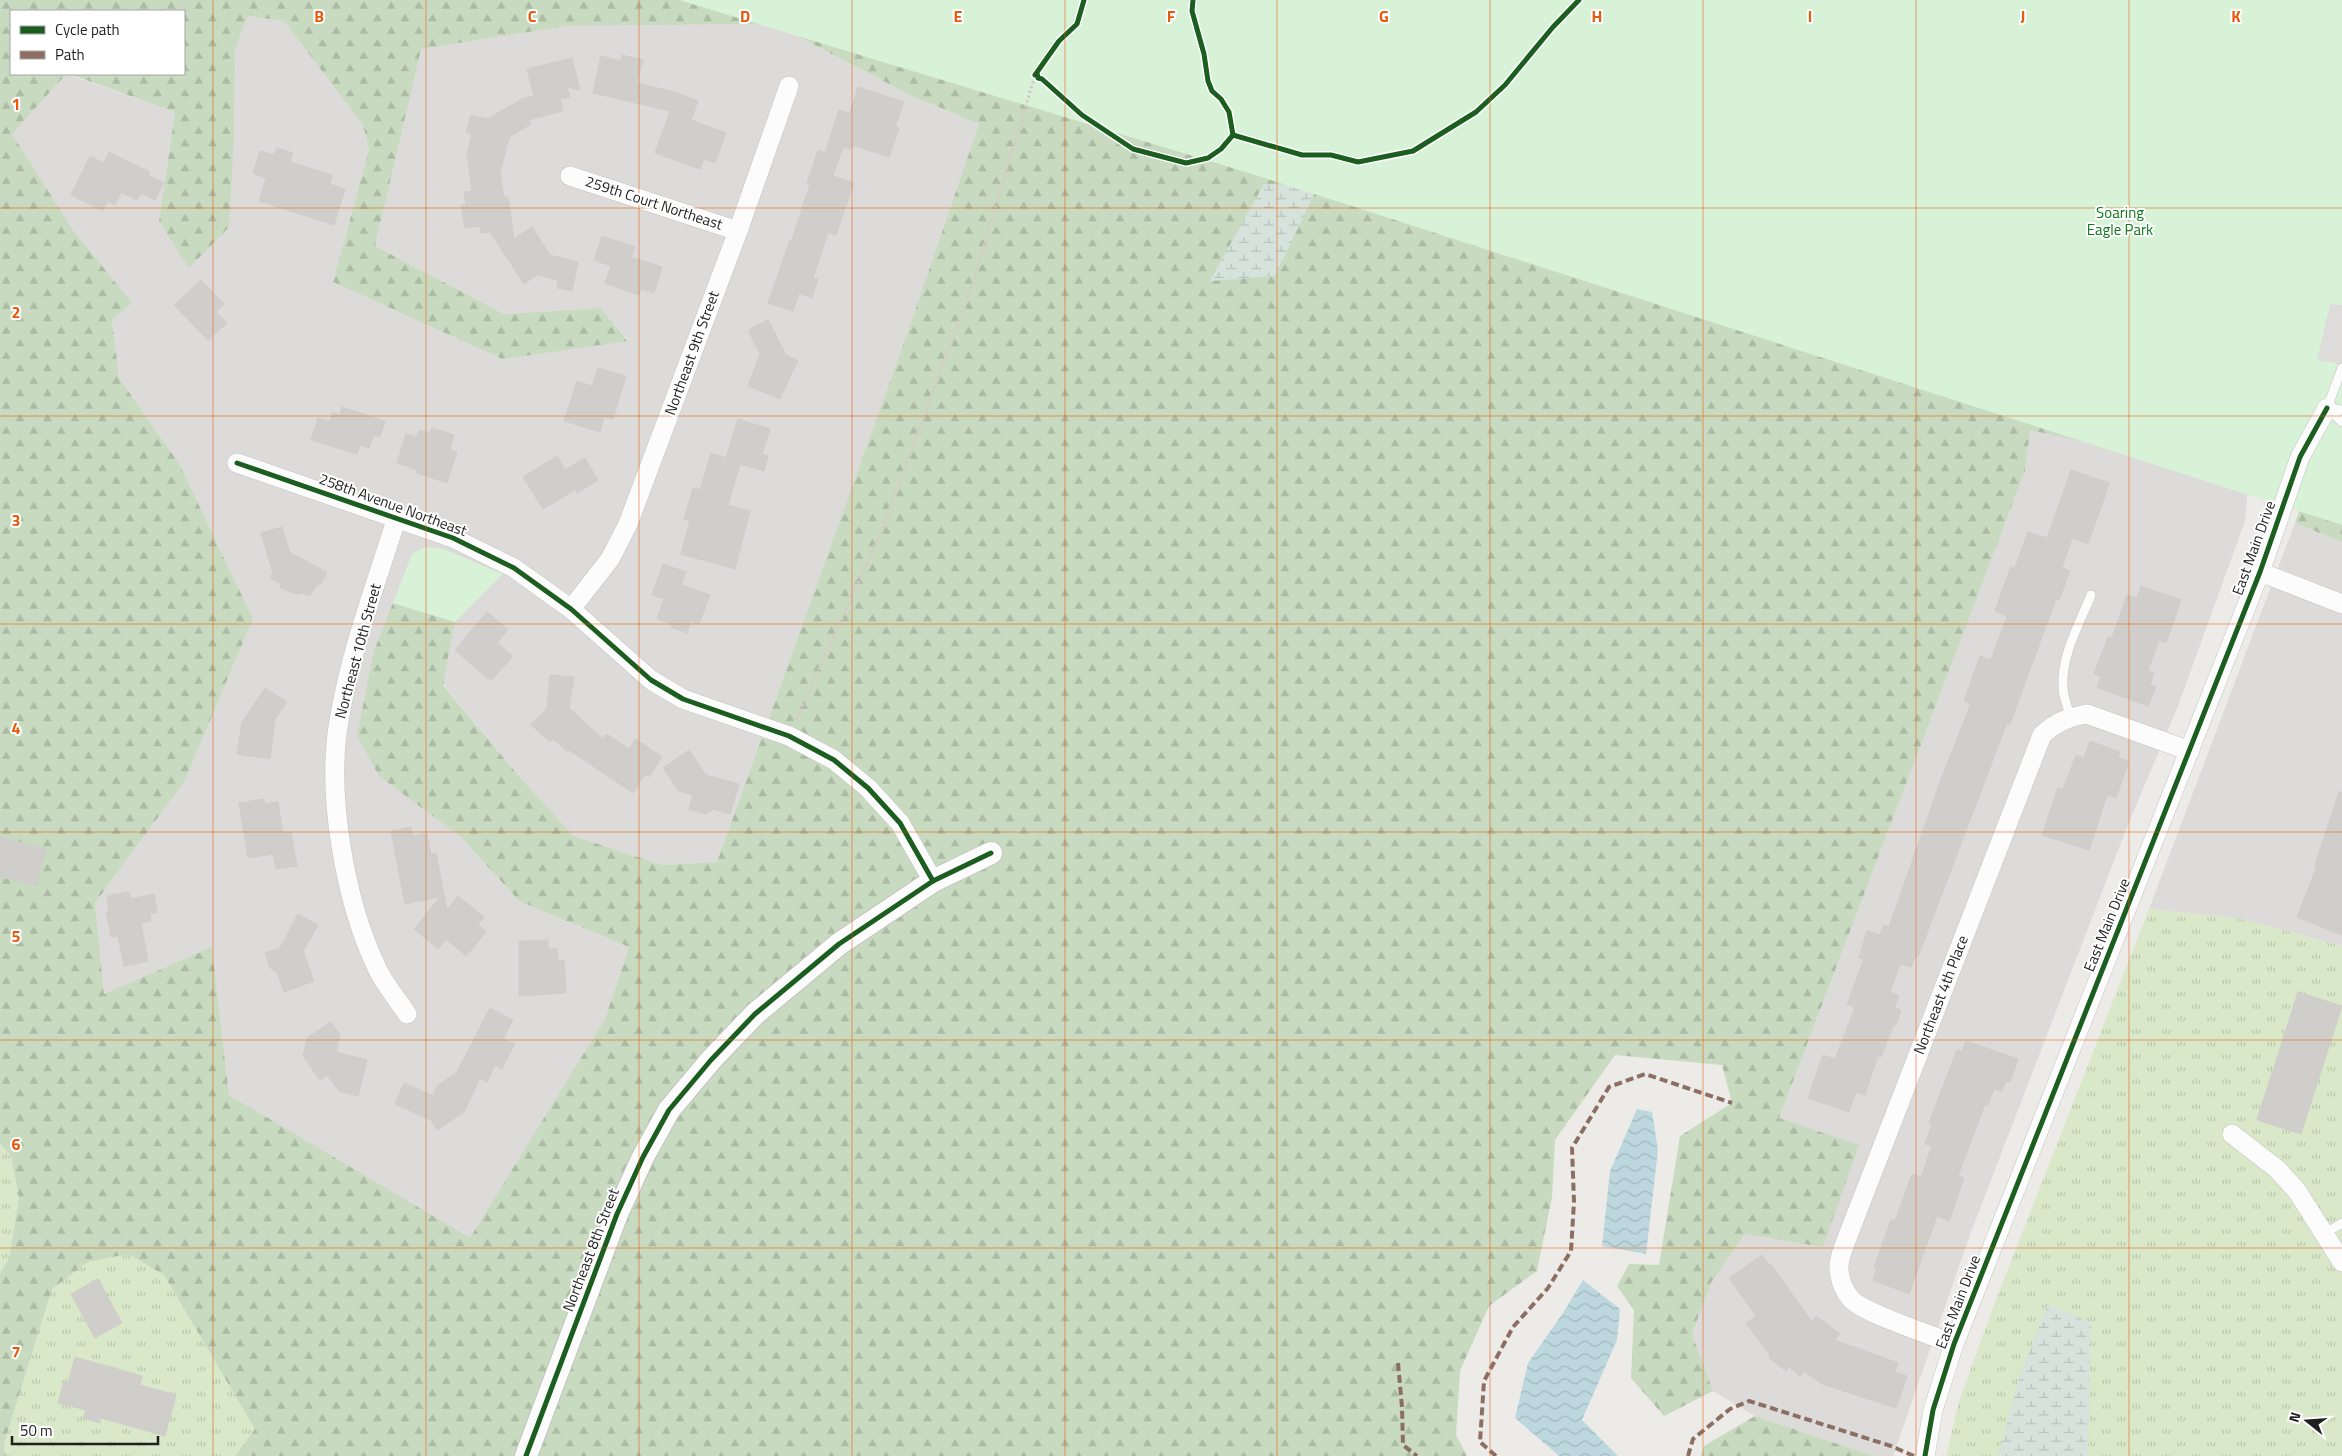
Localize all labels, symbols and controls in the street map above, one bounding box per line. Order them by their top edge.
text: B [314,4,324,28]
text: C [528,4,537,28]
text: D [740,4,750,28]
text: E [954,4,963,28]
text: F [1167,4,1176,28]
text: G [1379,4,1389,28]
text: H [1592,4,1602,28]
text: I [1808,4,1812,28]
text: J [2021,4,2025,28]
text: K [2231,4,2241,28]
legend [10,10,185,75]
text: Cycle path [55,18,120,41]
text: Path [55,43,85,66]
text: 1 [12,92,20,116]
street label: 259th Court Northeast [582,169,727,236]
park label: Soaring Eagle Park [2087,201,2153,241]
street label: Northeast 9th Street [658,287,725,418]
text: 2 [12,300,20,324]
street label: 258th Avenue Northeast [316,467,471,542]
street label: East Main Drive [2226,497,2281,598]
text: 3 [12,508,20,532]
street label: Northeast 10th Street [328,580,387,721]
text: 4 [12,716,21,740]
street label: East Main Drive [2077,875,2136,975]
text: 5 [12,924,21,948]
street label: Northeast 4th Place [1907,932,1974,1058]
text: 6 [12,1132,21,1156]
street label: Northeast 8th Street [556,1184,625,1315]
street label: East Main Drive [1929,1252,1986,1352]
text: 7 [12,1340,20,1364]
north arrow [2282,1396,2332,1446]
text: N [2283,1409,2306,1425]
scale bar [12,1414,159,1446]
text: 50 m [20,1419,53,1442]

